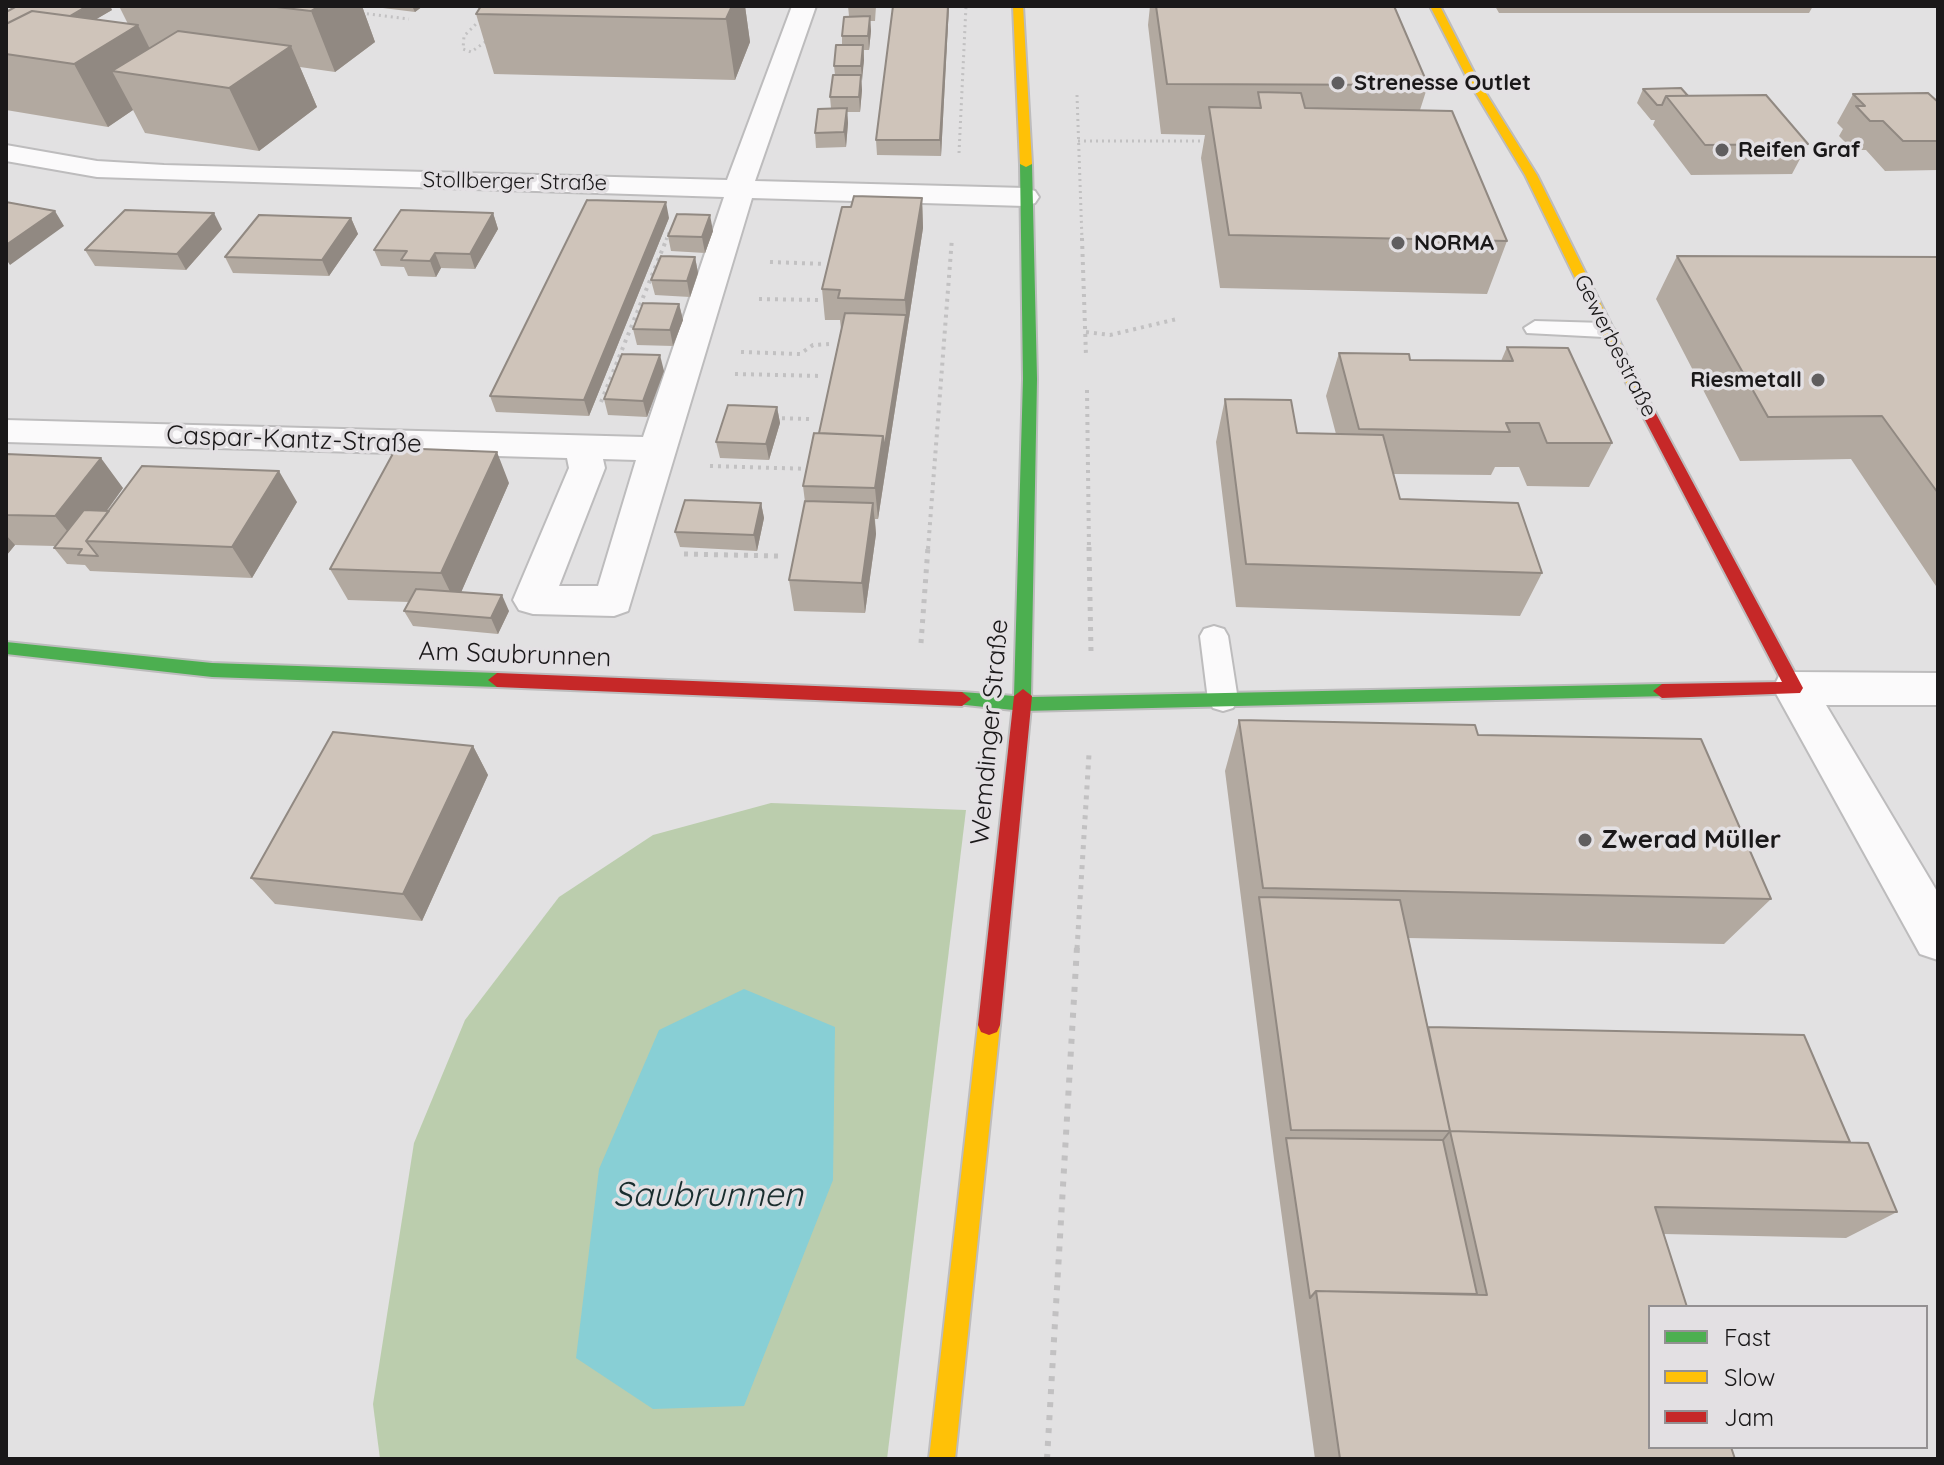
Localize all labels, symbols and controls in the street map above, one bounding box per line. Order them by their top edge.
place label: Strenesse Outlet [1354,70,1531,96]
marker: Strenesse Outlet [1329,74,1347,92]
place label: Reifen Graf [1738,137,1860,163]
marker: Reifen Graf [1713,141,1731,159]
street label: Stollberger Straße [423,167,607,197]
place label: NORMA [1414,230,1494,256]
marker: NORMA [1389,234,1407,252]
street label: Gewerbestraße [1568,271,1662,421]
place label: Riesmetall [1690,367,1802,393]
marker: Riesmetall [1809,371,1827,389]
street label: Caspar-Kantz-Straße [166,420,422,460]
street label: Wemdinger Straße [965,618,1015,846]
street label: Am Saubrunnen [418,636,612,674]
place label: Zwerad Müller [1601,824,1781,856]
marker: Zwerad Müller [1576,831,1594,849]
water label: Saubrunnen [613,1176,803,1216]
legend [1648,1305,1928,1449]
text: Fast [1724,1322,1771,1352]
text: Slow [1724,1362,1775,1392]
text: Jam [1724,1402,1774,1432]

